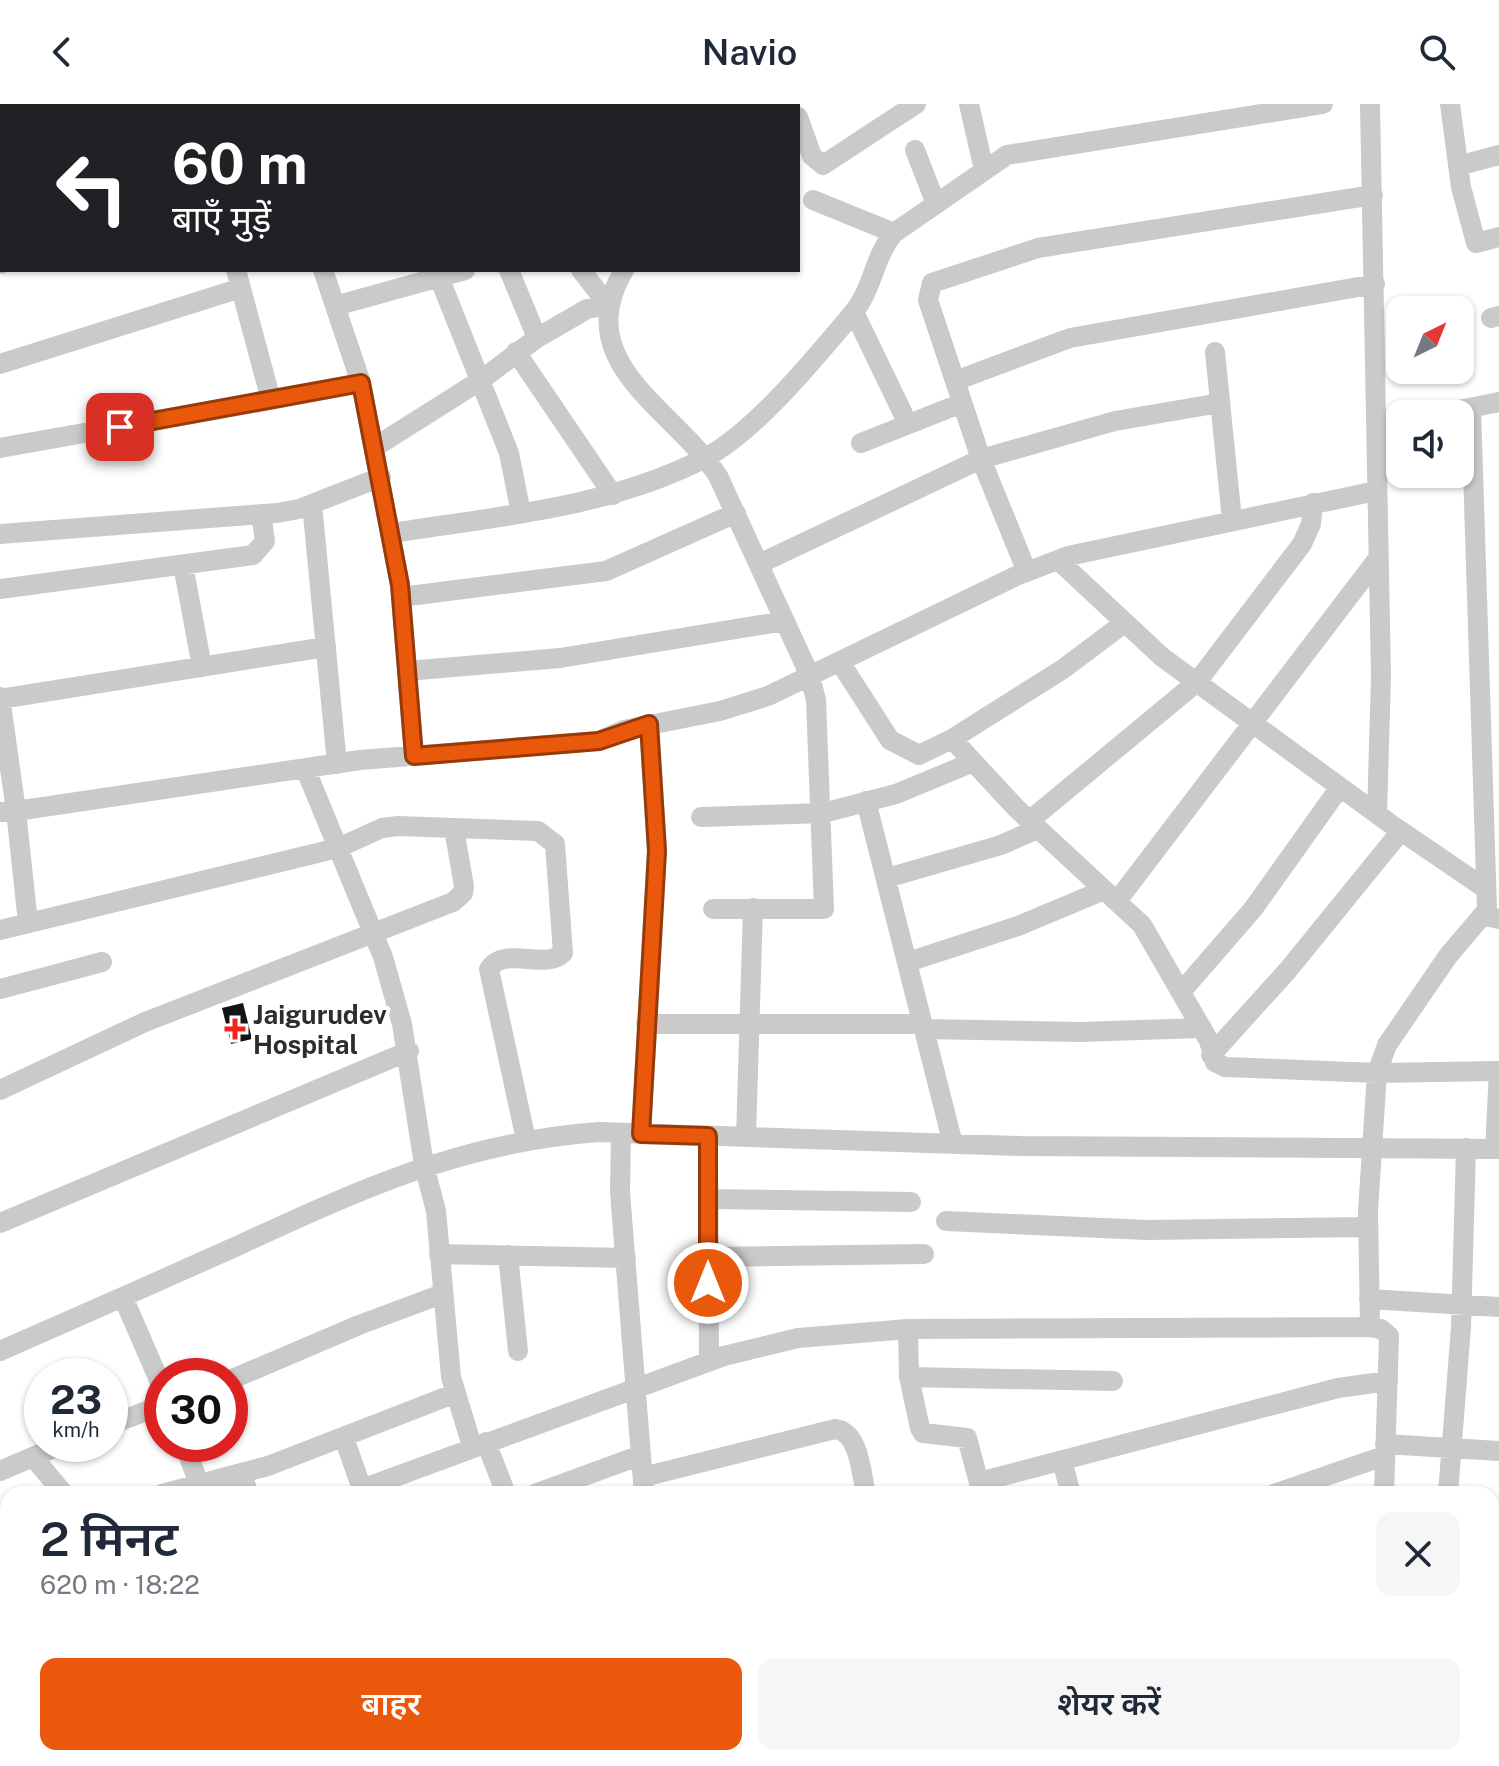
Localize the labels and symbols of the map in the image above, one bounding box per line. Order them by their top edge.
north arrow [1386,296,1474,384]
pin [86,393,154,461]
place label: Jaigurudev Hospital [253,999,387,1060]
marker: Jaigurudev Hospital [224,1018,246,1040]
position arrow [666,1241,750,1325]
speed limit sign: 30 [144,1358,248,1462]

